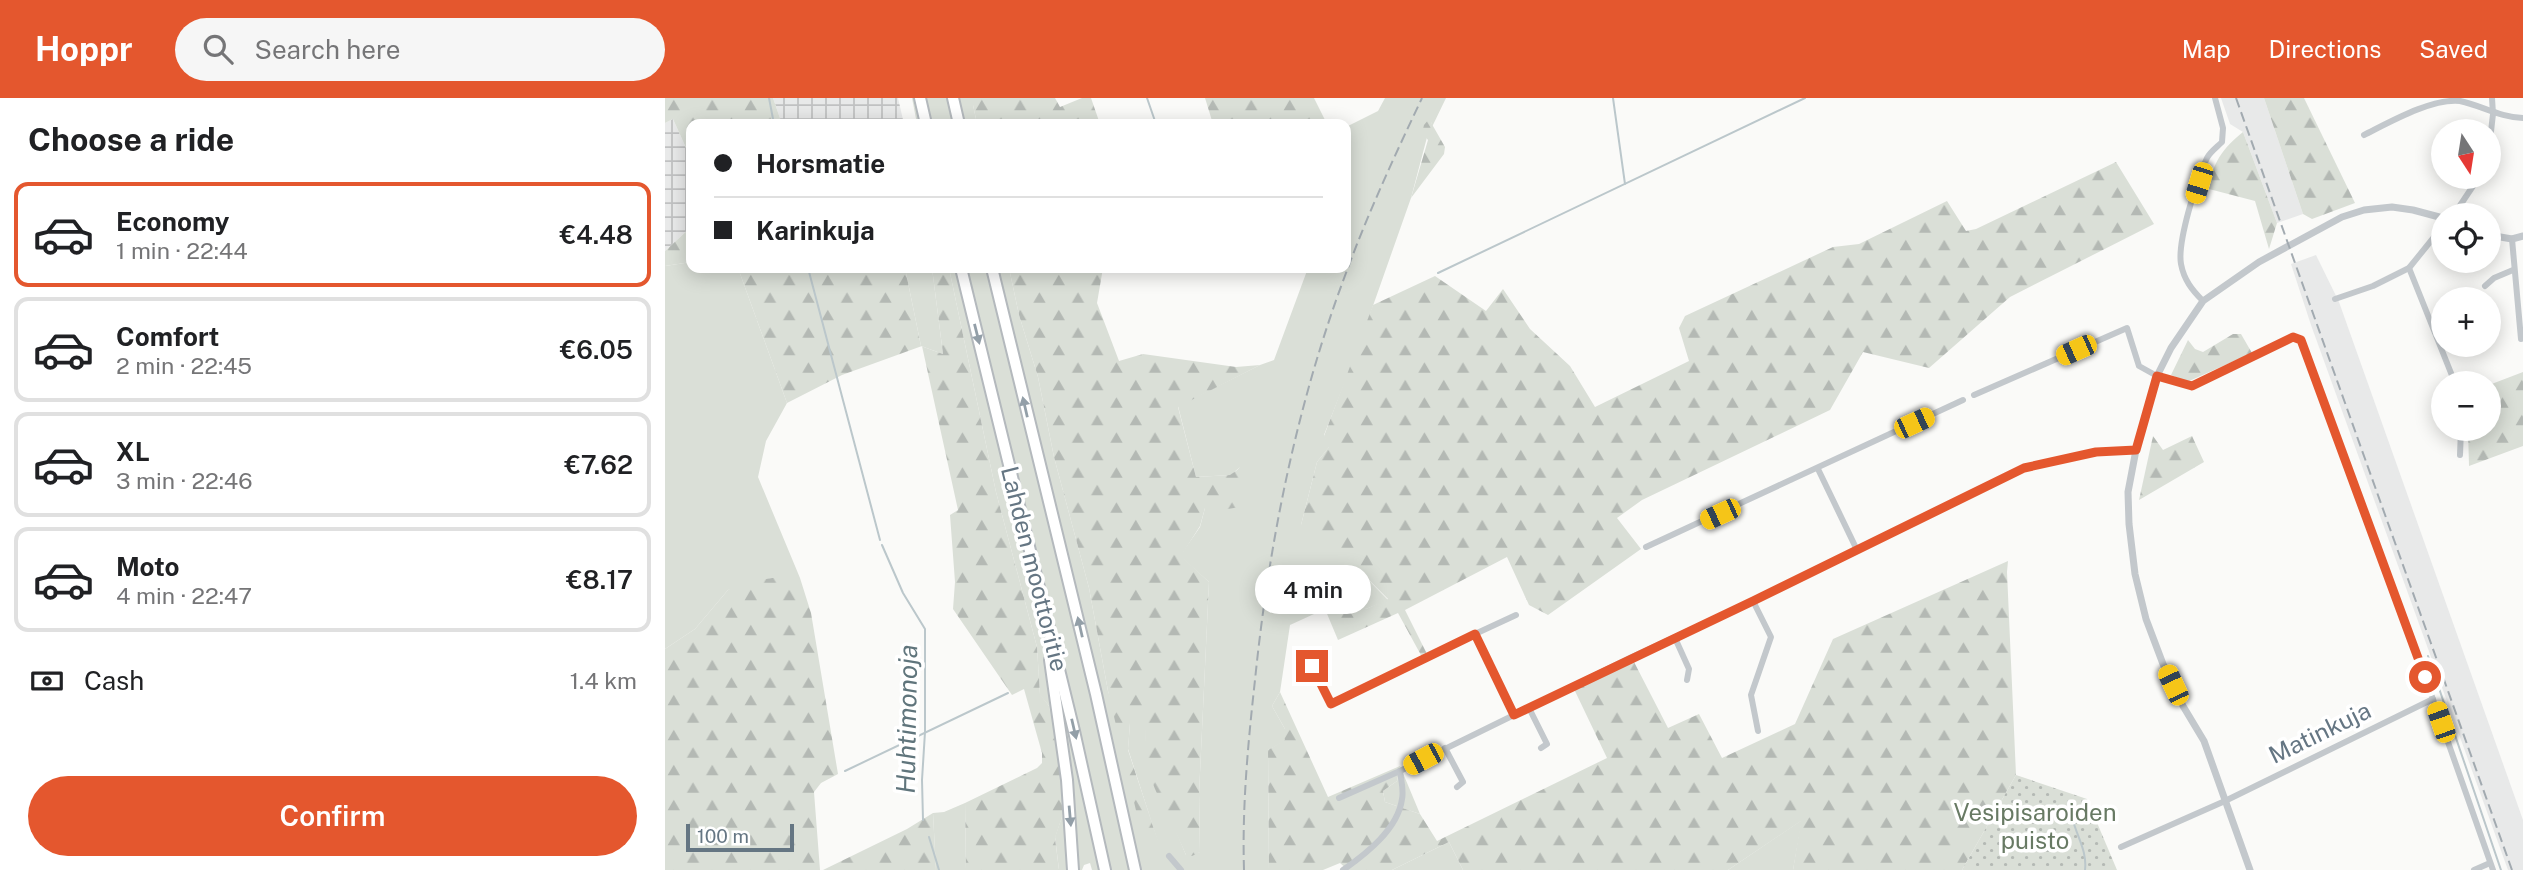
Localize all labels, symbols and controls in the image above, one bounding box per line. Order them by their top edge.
search box [175,18,665,81]
text: Hoppr [35,30,133,68]
icon: search [199,30,237,68]
text: Search here [255,34,401,65]
text: Map [2182,35,2231,63]
text: Directions [2269,35,2381,63]
text: Saved [2419,35,2488,63]
north arrow [2431,119,2501,189]
map controls [2431,119,2501,441]
text: Choose a ride [28,121,234,158]
text: Horsmatie [756,148,885,179]
car [2183,160,2216,206]
icon: car [32,203,95,266]
button: locate [2431,203,2501,273]
text: Economy [116,206,229,237]
text: Karinkuja [756,215,875,246]
text: €4.48 [560,219,633,250]
text: 1 min · 22:44 [116,237,248,264]
button: + [2431,287,2501,357]
icon: car [32,318,95,381]
text: Comfort [116,321,219,352]
one-way arrow [972,323,983,345]
car [2053,332,2100,368]
text: €6.05 [560,334,633,365]
text: 2 min · 22:45 [116,352,252,379]
button: − [2431,371,2501,441]
one-way arrow [1019,396,1030,418]
car [1891,405,1938,441]
icon: car [32,433,95,496]
text: XL [116,436,150,467]
text: €7.62 [564,449,633,480]
street label: Lahden moottoritie [996,463,1074,674]
text: 3 min · 22:46 [116,467,253,494]
car [1697,496,1744,532]
icon: car [32,548,95,611]
text: Moto [116,551,179,582]
text: €8.17 [566,564,633,595]
callout: 4 min [1254,564,1370,614]
text: 4 min [1283,576,1343,603]
text: 4 min · 22:47 [116,582,252,609]
one-way arrow [1074,616,1085,638]
water label: Huhtimonoja [890,644,923,794]
route end [1296,650,1328,682]
route start [2409,661,2441,693]
icon: cash [28,662,66,700]
car [2155,662,2192,708]
text: Cash [84,665,144,696]
text: 1.4 km [570,667,637,694]
street label: Matinkuja [2264,695,2375,769]
car [2425,699,2458,745]
one-way arrow [1068,719,1079,741]
car [1400,740,1447,778]
button: Confirm [28,776,637,856]
park label: Vesipisaroiden puisto [1954,798,2116,854]
one-way arrow [1065,806,1076,828]
scale bar [686,821,795,853]
text: 100 m [697,825,749,847]

